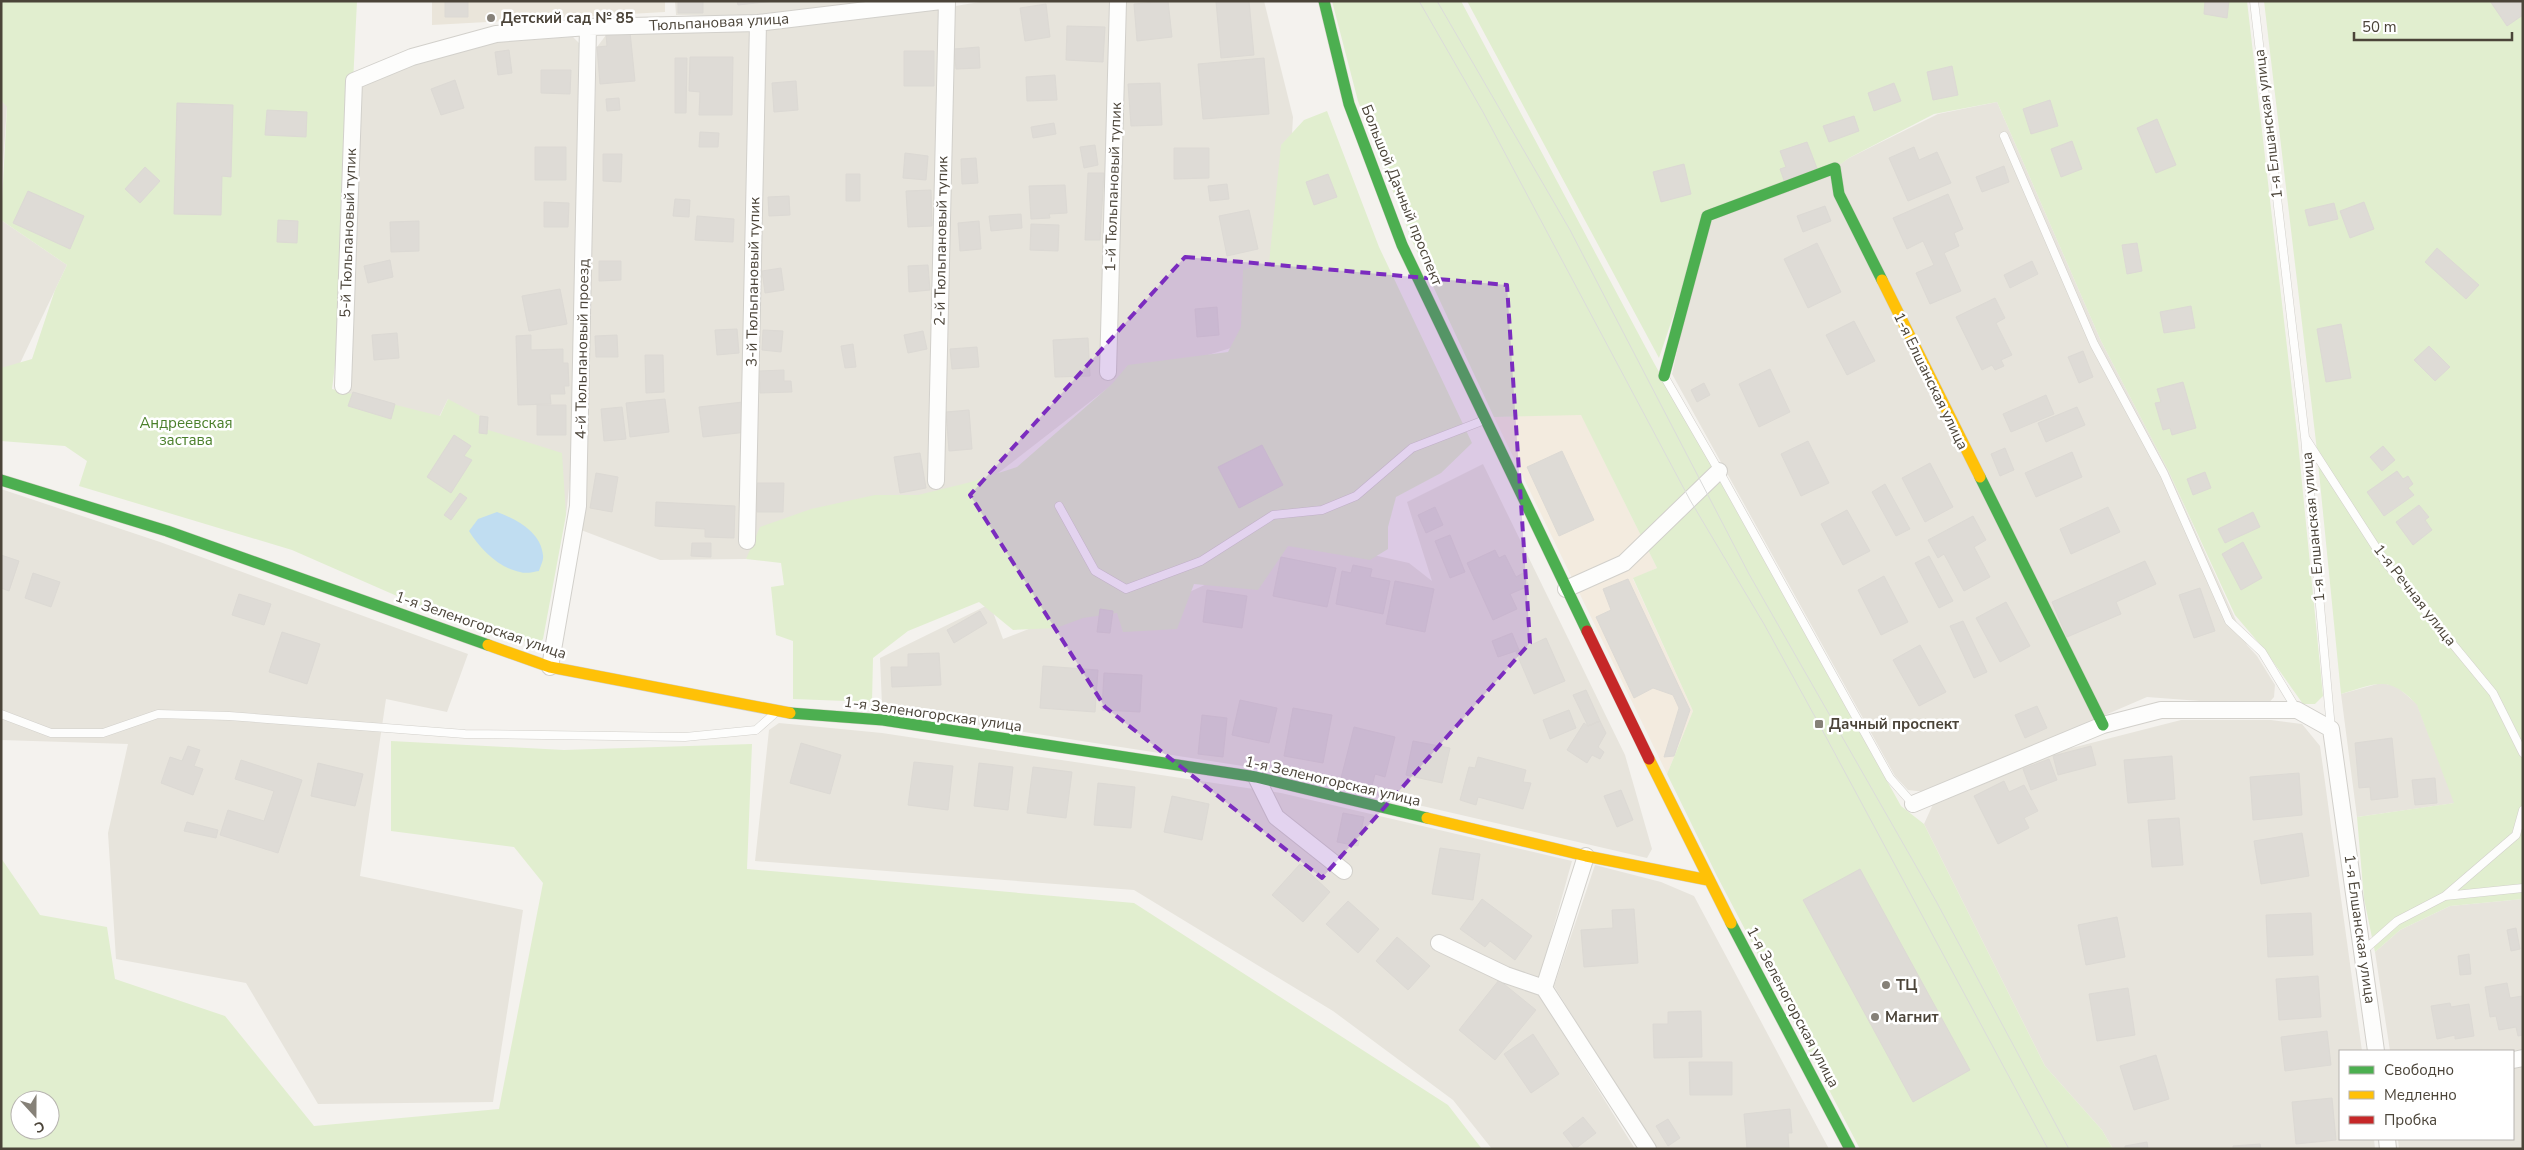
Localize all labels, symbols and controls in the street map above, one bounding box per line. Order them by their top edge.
place label: Детский сад № 85 [501,8,634,28]
street label: Тюльпановая улица [649,8,789,36]
scale bar [2354,10,2512,42]
marker: Детский сад № 85 [485,12,497,24]
text: 50 m [2362,17,2397,37]
street label: 1-я Елшанская улица [2249,48,2287,200]
street label: 1-й Тюльпановый тупик [1100,102,1126,272]
street label: Большой Дачный проспект [1357,102,1448,289]
street label: 5-й Тюльпановый тупик [335,148,361,318]
street label: 2-й Тюльпановый тупик [930,156,952,326]
street label: 3-й Тюльпановый тупик [742,197,764,367]
street label: 4-й Тюльпановый проезд [570,258,594,439]
street label: 1-я Елшанская улица [1889,309,1973,453]
park label: Андреевская застава [139,413,233,450]
street label: 1-я Елшанская улица [2296,451,2330,603]
street label: 1-я Речная улица [2369,540,2461,650]
street label: 1-я Зеленогорская улица [393,586,569,664]
street label: 1-я Зеленогорская улица [843,692,1023,736]
place label: Дачный проспект [1829,714,1959,734]
marker: Дачный проспект [1813,718,1825,730]
street label: 1-я Зеленогорская улица [1243,751,1423,811]
street label: 1-я Елшанская улица [2340,853,2380,1005]
street label: 1-я Зеленогорская улица [1742,923,1844,1091]
place label: ТЦ [1896,975,1918,995]
marker: ТЦ [1880,979,1892,991]
place label: Магнит [1885,1007,1939,1027]
marker: Магнит [1869,1011,1881,1023]
legend [2339,1050,2514,1140]
text: Свободно [2384,1060,2454,1080]
text: Медленно [2384,1085,2457,1105]
north arrow [10,1090,60,1140]
text: Пробка [2384,1110,2437,1130]
text: С [31,1116,47,1137]

